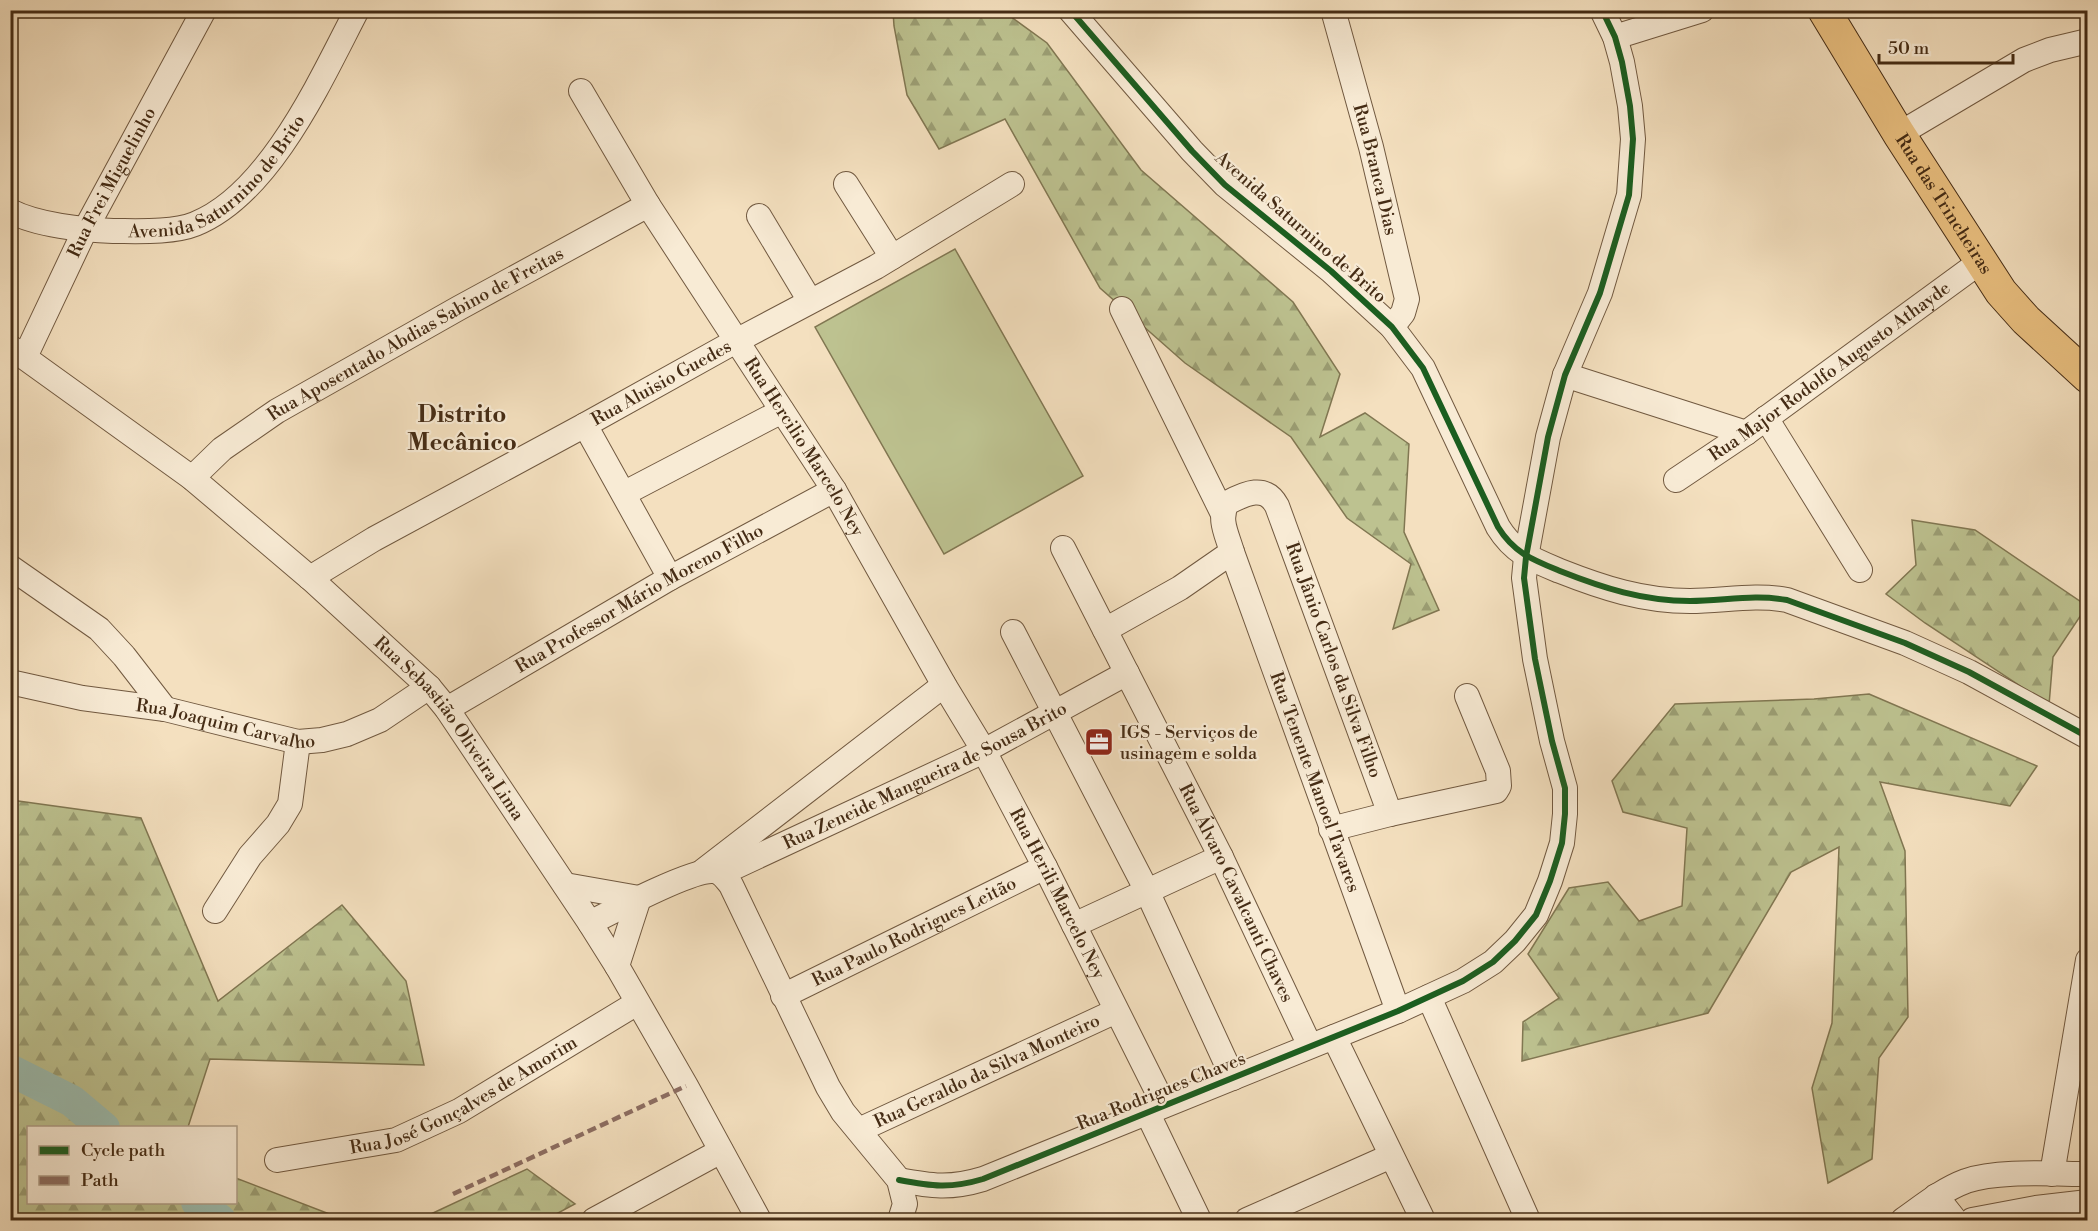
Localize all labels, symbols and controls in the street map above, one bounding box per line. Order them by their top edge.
scale bar [1879,27,2012,65]
text: 50 m [1888,37,1930,60]
street label: Rua Branca Dias [1348,101,1403,238]
street label: Rua Frei Miguelinho [63,103,161,261]
street label: Avenida Saturnino de Brito [127,111,310,243]
street label: Rua das Trincheiras [1890,129,1997,279]
street label: Avenida Saturnino de Brito [1209,146,1391,308]
street label: Rua Aposentado Abdias Sabino de Freitas [263,242,568,426]
street label: Rua Major Rodolfo Augusto Athayde [1704,277,1955,467]
street label: Rua Aluisio Guedes [587,335,736,431]
street label: Rua Hercilio Marcelo Ney [738,353,869,541]
district label: Distrito Mecânico [407,400,517,458]
street label: Rua Professor Mário Moreno Filho [511,519,768,678]
street label: Rua Jânio Carlos da Silva Filho [1280,539,1387,781]
street label: Rua Sebastião Oliveira Lima [369,631,530,826]
street label: Rua Tenente Manoel Tavares [1264,669,1365,895]
street label: Rua Joaquim Carvalho [134,694,316,754]
street label: Rua Zeneide Mangueira de Sousa Brito [779,697,1071,855]
place label: IGS - Serviços de usinagem e solda [1120,721,1258,765]
office icon: IGS - Serviços de usinagem e solda [1083,726,1115,758]
street label: Rua Álvaro Cavalcanti Chaves [1173,780,1299,1006]
street label: Rua Herili Marcelo Ney [1004,804,1110,983]
street label: Rua Paulo Rodrigues Leitão [808,872,1020,992]
street label: Rua Geraldo da Silva Monteiro [870,1009,1104,1133]
street label: Rua José Gonçalves de Amorim [348,1031,582,1160]
street label: Rua Rodrigues Chaves [1073,1047,1249,1136]
legend [27,1126,237,1204]
text: Cycle path [81,1139,165,1162]
text: Path [81,1169,119,1192]

